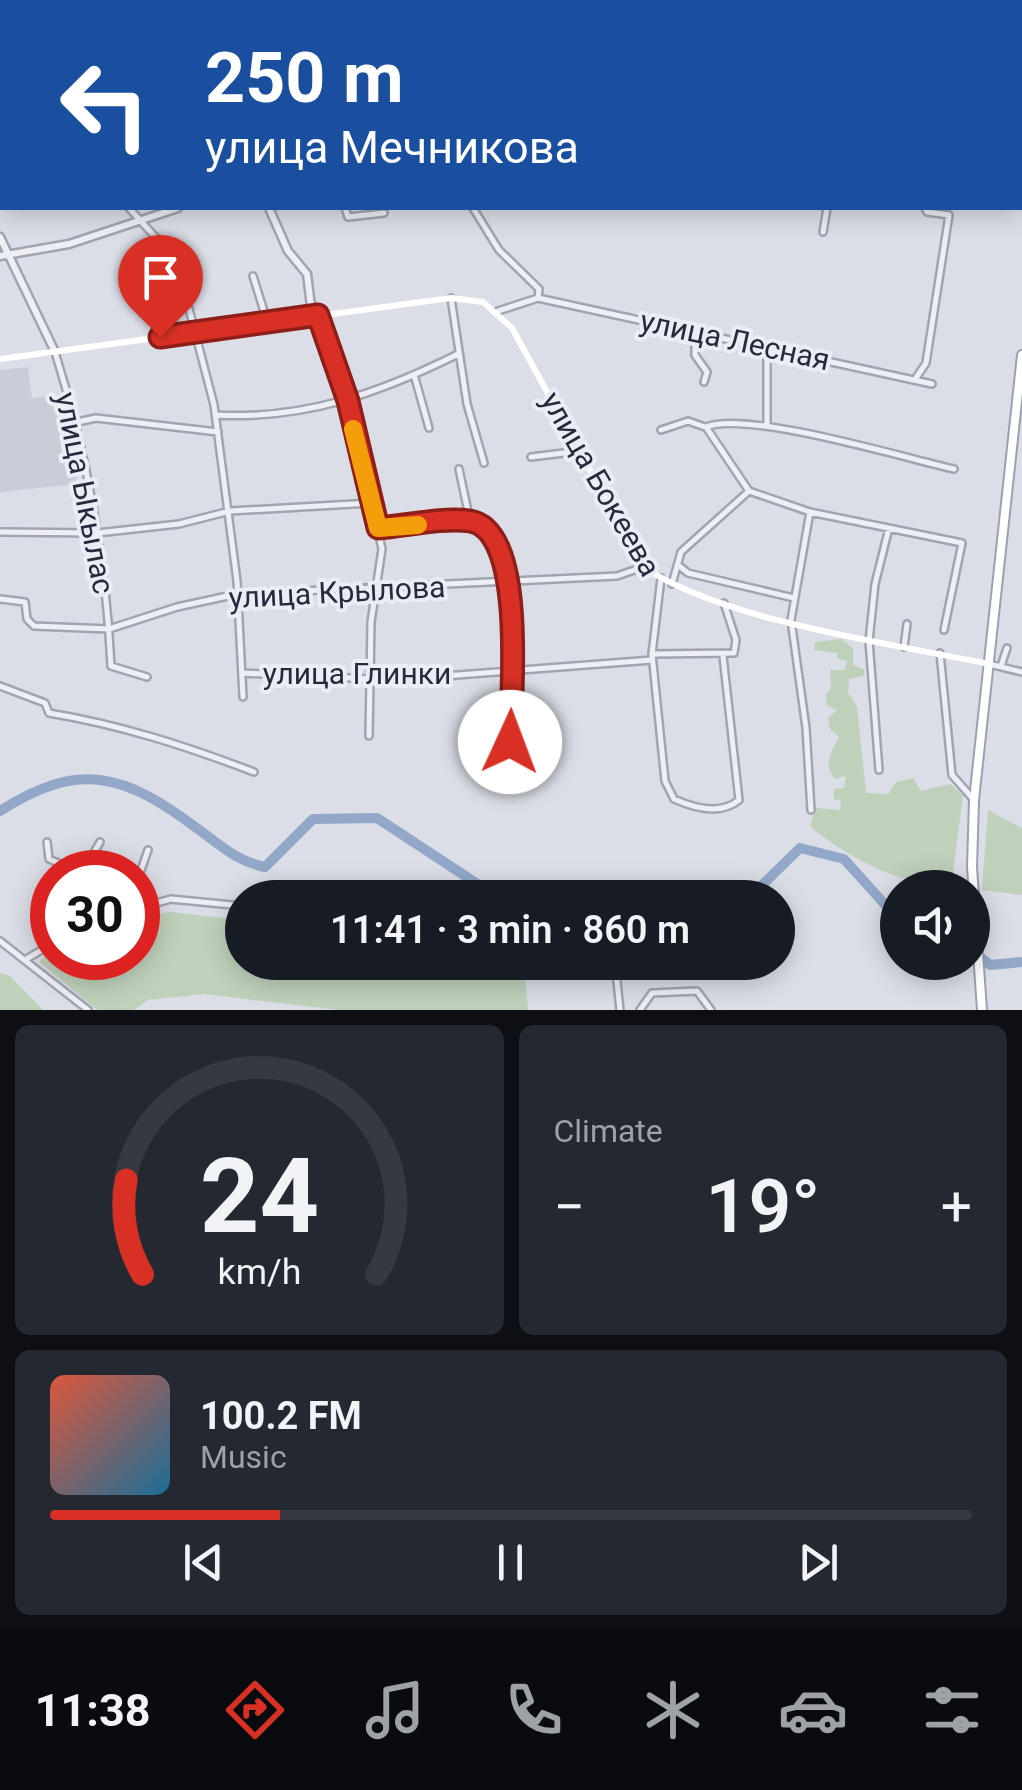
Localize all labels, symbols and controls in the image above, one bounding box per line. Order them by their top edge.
text: 250 m [205,37,404,119]
icon: left [40,40,170,170]
text: улица Мечникова [205,121,579,174]
pin [118,235,203,338]
icon: arrive [133,250,188,305]
street label: улица Лесная [637,303,833,377]
street label: улица Бокеева [534,386,668,582]
street label: улица Ыкылас [48,389,122,597]
street label: улица Крылова [228,569,446,615]
street label: улица Глинки [263,656,451,691]
position arrow [458,690,562,794]
speed limit sign: 30 [30,850,160,980]
map controls [880,870,990,980]
button: sound [880,870,990,980]
text: 11:41 · 3 min · 860 m [330,908,690,952]
text: Climate [554,1112,663,1150]
text: 24 [200,1136,319,1257]
text: 19° [706,1162,820,1250]
text: − [554,1175,585,1239]
text: + [941,1175,972,1239]
text: km/h [217,1251,301,1293]
text: 100.2 FM [200,1394,362,1438]
text: Music [200,1438,287,1476]
icon: previous [176,1535,231,1590]
icon: pause [483,1535,538,1590]
icon: next [791,1535,846,1590]
icon: directions [220,1675,290,1745]
icon: music [360,1675,430,1745]
icon: phone [499,1675,569,1745]
icon: climate [638,1675,708,1745]
icon: car [778,1675,848,1745]
icon: filters [917,1675,987,1745]
text: 11:38 [35,1684,151,1737]

